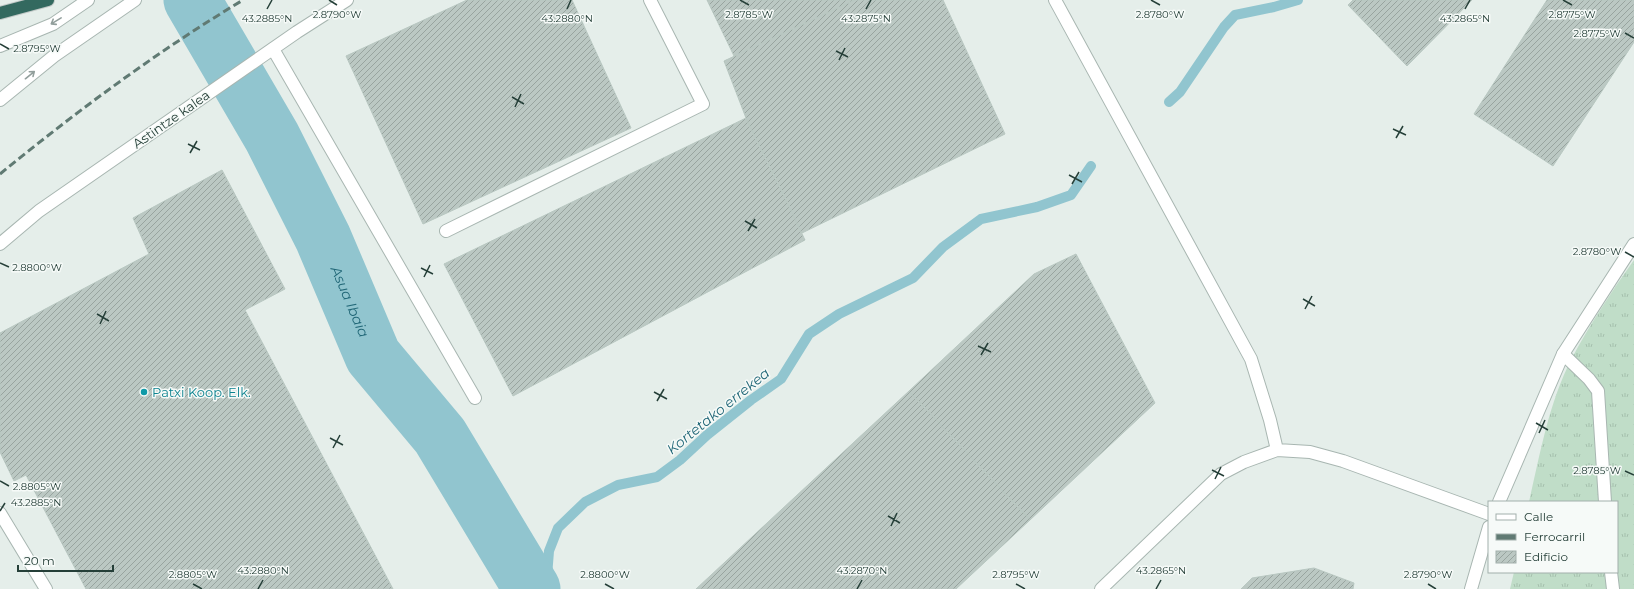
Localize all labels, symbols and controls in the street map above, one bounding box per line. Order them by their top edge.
text: 2.8790°W [313,8,361,21]
text: 2.8785°W [725,8,773,21]
text: 2.8780°W [1136,8,1184,21]
text: 2.8775°W [1548,8,1596,21]
text: 43.2885°N [242,12,292,25]
text: 43.2880°N [541,12,593,25]
text: 43.2875°N [841,12,891,25]
text: 43.2865°N [1440,12,1490,25]
one-way arrow [50,18,62,26]
text: 2.8775°W [1573,27,1621,40]
text: 2.8795°W [13,42,61,55]
one-way arrow [25,71,36,80]
street label: Astintze kalea [129,87,213,151]
text: 2.8780°W [1573,245,1621,258]
text: 2.8800°W [12,261,62,274]
water label: Asua Ibaia [327,262,373,340]
water label: Kortetako errekea [663,364,773,458]
place label: Patxi Koop. Elk. [152,384,251,400]
marker: Patxi Koop. Elk. [139,387,149,397]
text: 2.8785°W [1573,464,1621,477]
text: 2.8805°W [13,480,61,493]
text: 43.2885°N [11,496,61,509]
legend [1488,501,1618,573]
text: Calle [1524,509,1553,524]
text: Ferrocarril [1524,529,1585,544]
scale bar [18,547,113,573]
text: Edificio [1524,549,1568,564]
text: 20 m [24,553,55,568]
text: 43.2880°N [237,564,289,577]
text: 43.2870°N [836,564,888,577]
text: 43.2865°N [1136,564,1186,577]
text: 2.8805°W [169,568,217,581]
text: 2.8800°W [580,568,630,581]
text: 2.8795°W [992,568,1040,581]
text: 2.8790°W [1404,568,1452,581]

